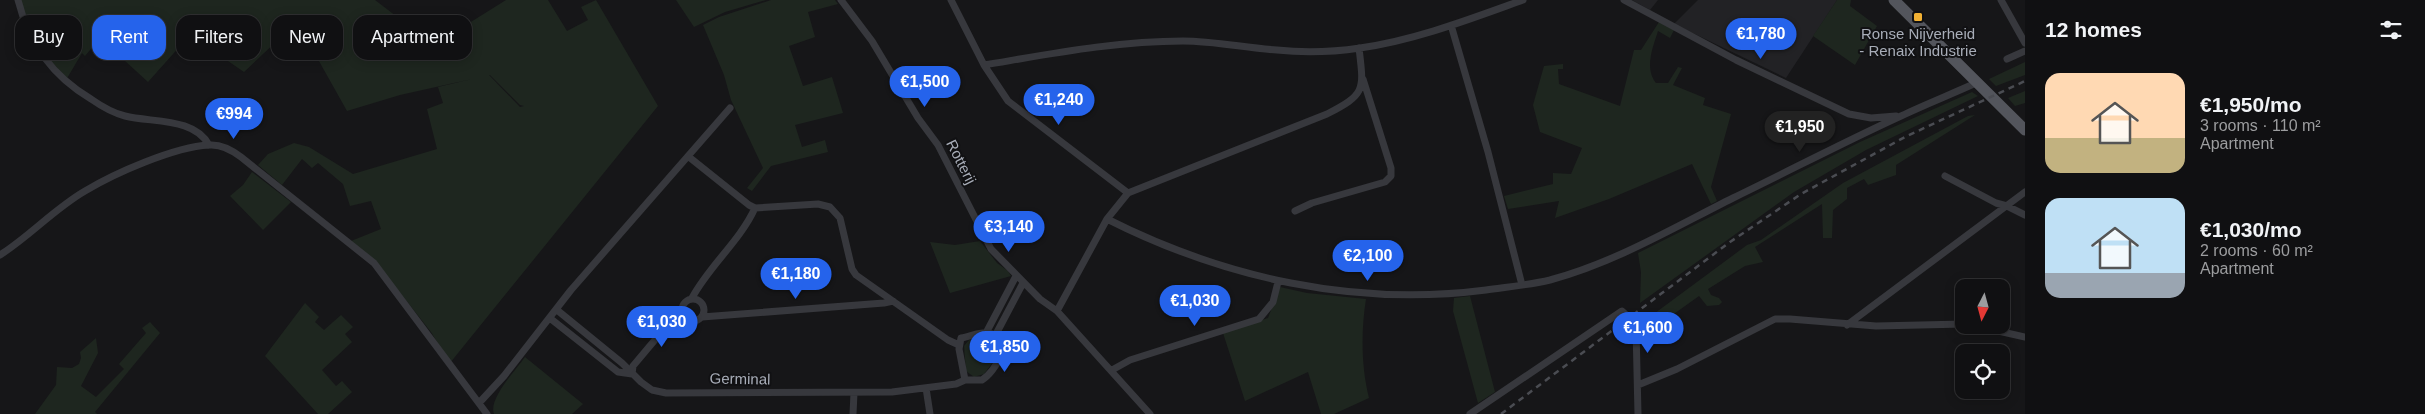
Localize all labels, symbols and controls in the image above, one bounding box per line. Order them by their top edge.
marker: Ronse Nijverheid - Renaix Industrie [1912,11,1924,23]
chip: Buy [15,15,82,60]
chip: Rent [92,15,166,60]
chip: Filters [176,15,261,60]
chip: New [271,15,343,60]
chip: Apartment [353,15,472,60]
icon: filters [2377,16,2405,44]
pin: €1,780 [1720,18,1802,60]
text: 12 homes [2045,18,2142,41]
text: €1,780 [1737,25,1785,42]
place label: Ronse Nijverheid - Renaix Industrie [1859,25,1977,59]
pin: €1,500 [884,66,966,108]
text: €1,500 [901,73,949,90]
pin: €1,240 [1018,84,1100,126]
text: €1,240 [1035,91,1083,108]
icon: home [2085,93,2145,153]
text: €1,950/mo [2200,93,2302,116]
pin: €994 [204,98,264,140]
text: €994 [216,105,252,122]
pin: €1,950 [1759,110,1841,153]
text: 3 rooms · 110 m² [2200,117,2321,134]
text: €1,950 [1776,118,1824,135]
text: Apartment [2200,135,2274,152]
street label: Rotterij [943,137,980,187]
pin: €3,140 [968,210,1050,253]
text: €3,140 [985,218,1033,235]
icon: home [2085,218,2145,278]
text: €1,030/mo [2200,218,2302,241]
pin: €2,100 [1327,240,1409,282]
text: 2 rooms · 60 m² [2200,242,2313,259]
text: €2,100 [1344,247,1392,264]
pin: €1,180 [755,258,837,300]
text: Apartment [2200,260,2274,277]
text: €1,180 [772,265,820,282]
north arrow [1955,279,2010,334]
map controls [1955,279,2010,399]
pin: €1,030 [1154,284,1236,327]
text: €1,030 [1171,292,1219,309]
pin: €1,030 [621,306,703,348]
pin: €1,600 [1607,312,1689,354]
text: €1,030 [638,313,686,330]
text: €1,600 [1624,319,1672,336]
pin: €1,850 [964,330,1046,373]
text: €1,850 [981,338,1029,355]
button: locate [1955,344,2010,399]
street label: Germinal [709,369,771,388]

